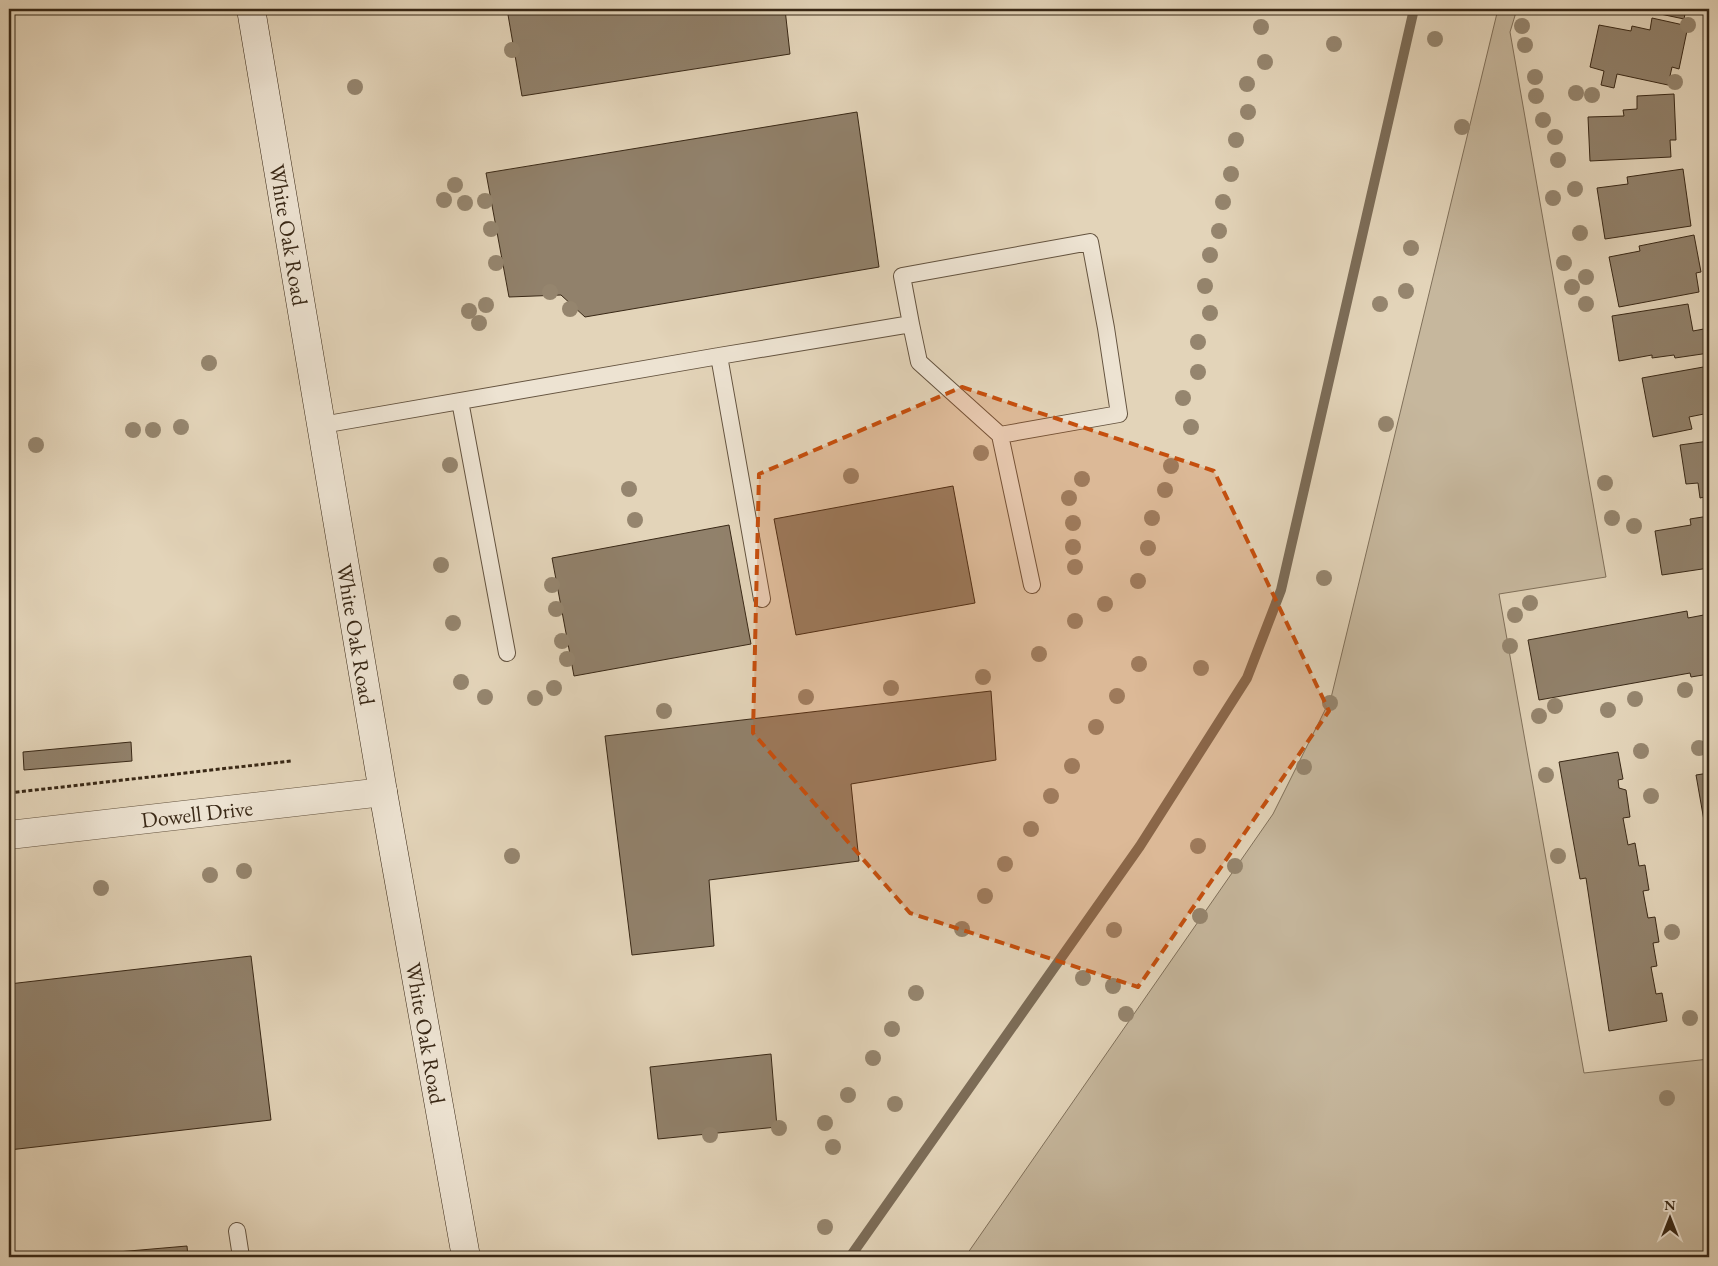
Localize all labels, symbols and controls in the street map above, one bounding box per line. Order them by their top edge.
street label: White Oak Road [262,162,315,309]
street label: White Oak Road [330,561,382,708]
street label: Dowell Drive [139,793,255,835]
street label: White Oak Road [399,960,453,1107]
north arrow [1646,1194,1696,1244]
text: N [1664,1196,1676,1214]

